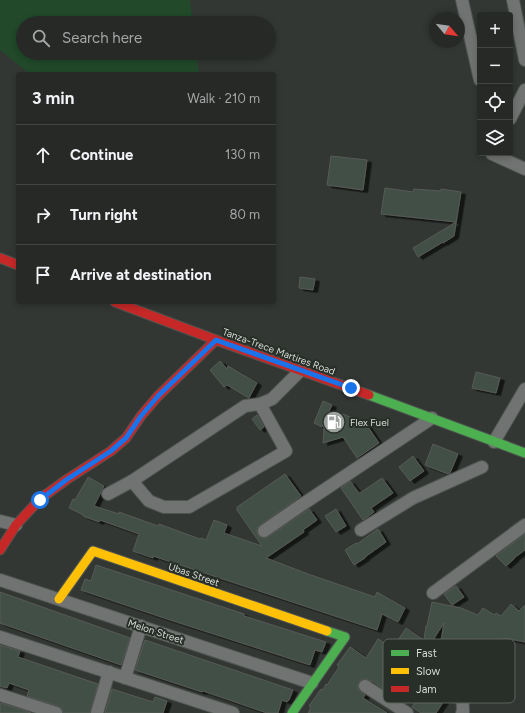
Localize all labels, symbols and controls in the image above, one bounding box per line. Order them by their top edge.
north arrow [429,12,465,48]
map controls [477,12,513,156]
button: + [477,12,513,48]
search box [16,16,276,60]
icon: search [30,27,52,49]
text: Search here [62,29,142,47]
button: − [477,48,513,84]
button: locate [477,84,513,120]
text: 3 min [32,88,74,108]
text: Walk · 210 m [187,91,260,106]
button: layers [477,120,513,156]
icon: ahead [32,144,54,166]
text: Continue [70,146,133,164]
text: 130 m [225,147,260,162]
icon: right [32,204,54,226]
text: Turn right [70,206,138,224]
text: 80 m [229,207,260,222]
icon: arrive [32,264,54,286]
text: Arrive at destination [70,266,211,284]
street label: Tanza-Trece Martires Road [221,325,337,378]
route end [342,379,360,397]
fuel station icon: Flex Fuel [321,409,347,435]
place label: Flex Fuel [350,416,389,429]
route start [31,491,49,509]
street label: Ubas Street [167,560,221,589]
street label: Melon Street [126,616,186,647]
legend [383,639,515,703]
text: Fast [416,647,437,660]
text: Slow [416,665,440,678]
text: Jam [416,683,437,696]

